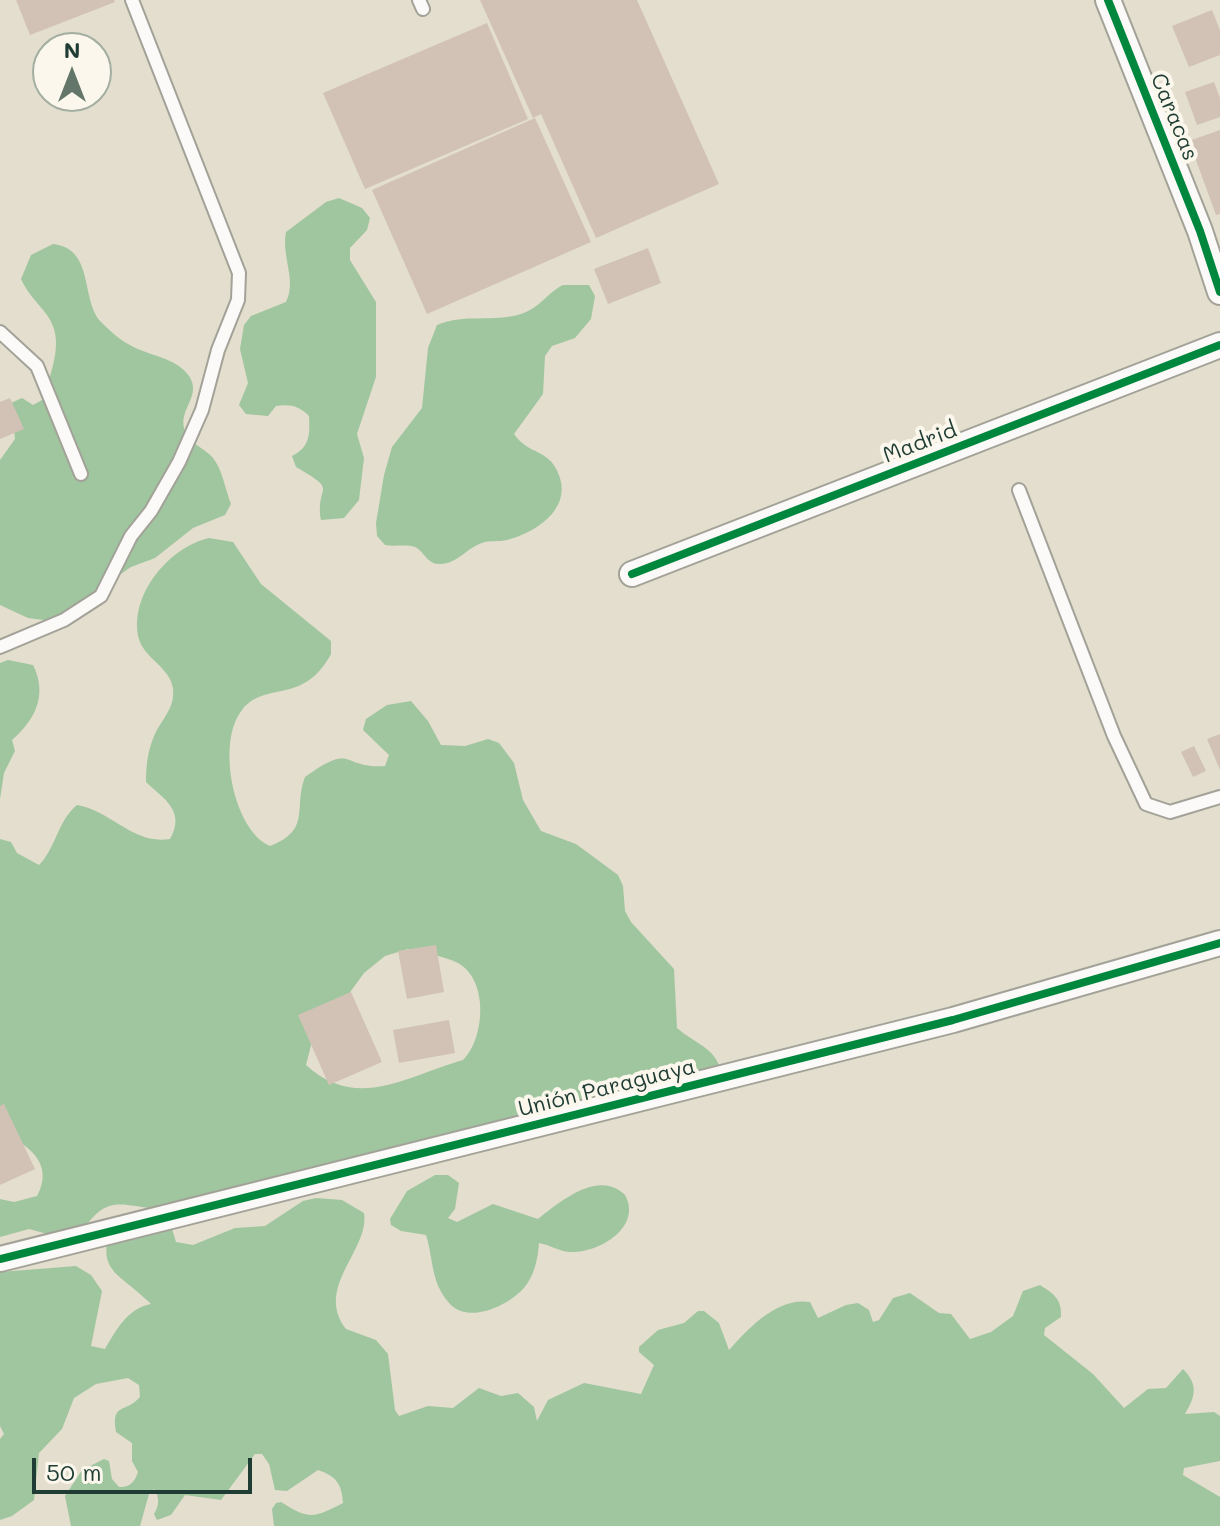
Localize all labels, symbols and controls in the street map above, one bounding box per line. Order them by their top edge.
north arrow [32,32,112,112]
text: N [64,35,80,64]
street label: Caracas [1145,70,1203,164]
street label: Madrid [879,417,961,469]
street label: Unión Paraguaya [516,1053,698,1123]
scale bar [36,1442,256,1492]
text: 50 m [46,1456,102,1487]

